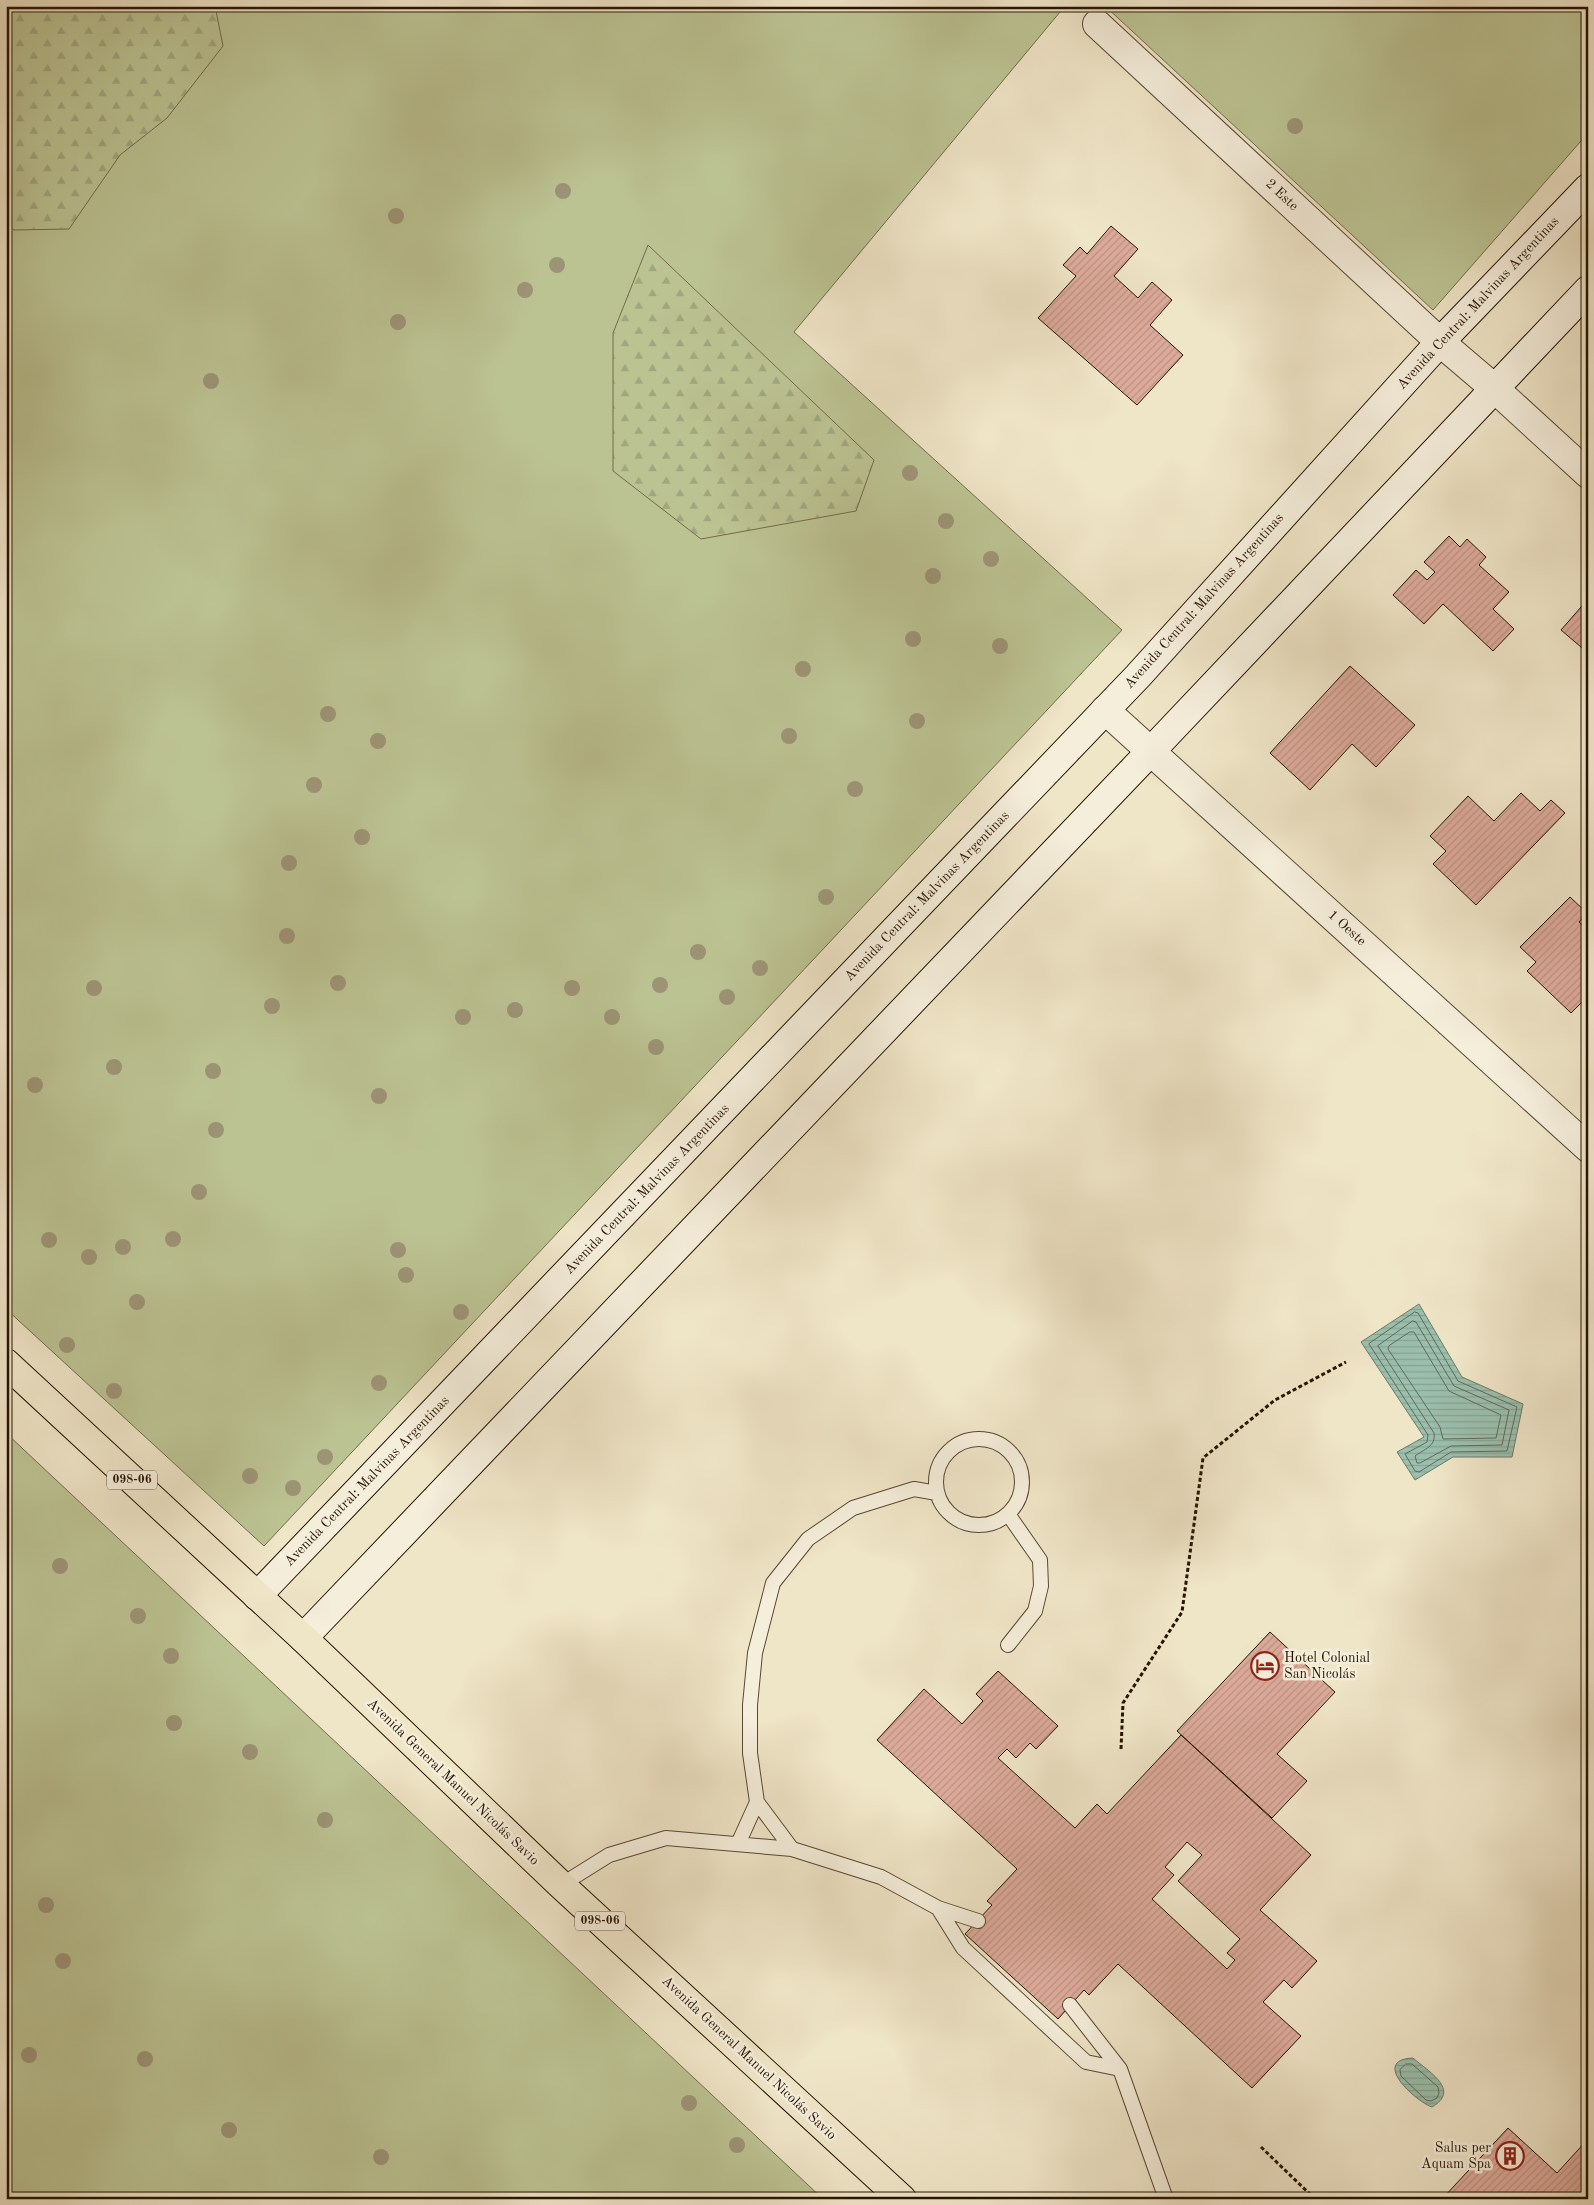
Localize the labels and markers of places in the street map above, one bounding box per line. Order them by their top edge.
hotel icon: Hotel Colonial San Nicolás [1250,1651,1280,1681]
place label: Hotel Colonial San Nicolás [1284,1651,1370,1681]
place label: Salus per Aquam Spa [1421,2141,1491,2171]
building icon: Salus per Aquam Spa [1495,2141,1525,2171]

